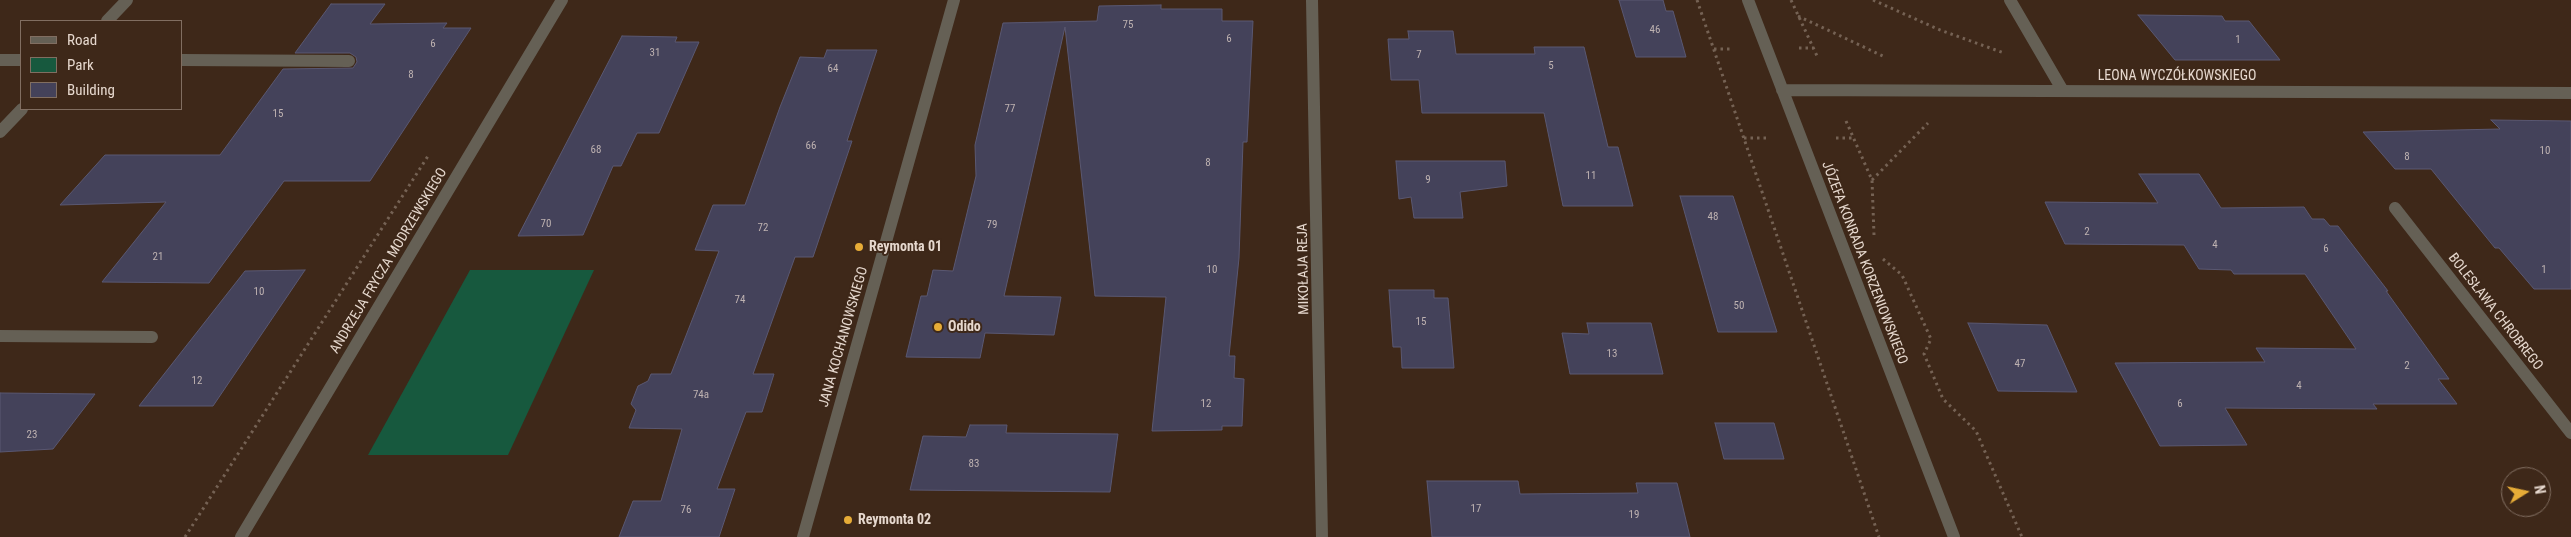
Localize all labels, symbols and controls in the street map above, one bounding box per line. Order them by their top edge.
house number: 75 [1123,18,1133,32]
legend [20,20,182,110]
house number: 46 [1650,23,1660,37]
text: Road [67,31,97,49]
house number: 6 [1226,32,1232,46]
house number: 1 [2235,33,2241,47]
house number: 6 [430,37,436,51]
house number: 31 [650,46,660,60]
house number: 7 [1416,48,1422,62]
text: Park [67,56,94,74]
house number: 5 [1548,59,1554,73]
house number: 64 [828,62,838,76]
house number: 8 [408,68,414,82]
street label: LEONA WYCZÓŁKOWSKIEGO [2098,68,2256,84]
text: Building [67,81,115,99]
house number: 77 [1005,102,1015,116]
house number: 15 [273,107,283,121]
house number: 66 [806,139,816,153]
house number: 68 [591,143,601,157]
house number: 10 [2540,144,2550,158]
house number: 8 [2404,150,2410,164]
house number: 8 [1205,156,1211,170]
street label: JÓZEFA KONRADA KORZENIOWSKIEGO [1817,159,1911,367]
street label: ANDRZEJA FRYCZA MODRZEWSKIEGO [327,165,451,357]
house number: 11 [1586,169,1596,183]
house number: 9 [1425,173,1431,187]
house number: 48 [1708,210,1718,224]
house number: 70 [541,217,551,231]
house number: 79 [987,218,997,232]
house number: 72 [758,221,768,235]
street label: MIKOŁAJA REJA [1295,223,1313,315]
house number: 2 [2084,225,2090,239]
house number: 4 [2212,238,2218,252]
place label: Reymonta 01 [869,239,942,255]
marker: Reymonta 01 [853,241,865,253]
house number: 6 [2323,242,2329,256]
house number: 21 [153,250,163,264]
street label: BOLESŁAWA CHROBREGO [2444,250,2546,374]
house number: 10 [1207,263,1217,277]
house number: 1 [2541,263,2547,277]
street label: JANA KOCHANOWSKIEGO [816,265,872,409]
house number: 10 [254,285,264,299]
house number: 74 [735,293,745,307]
house number: 50 [1734,299,1744,313]
house number: 15 [1416,315,1426,329]
place label: Odido [948,319,981,335]
marker: Odido [932,321,944,333]
house number: 13 [1607,347,1617,361]
house number: 47 [2015,357,2025,371]
house number: 2 [2404,359,2410,373]
house number: 12 [192,374,202,388]
house number: 4 [2296,379,2302,393]
house number: 74a [693,388,709,402]
house number: 12 [1201,397,1211,411]
house number: 6 [2177,397,2183,411]
house number: 23 [27,428,37,442]
house number: 83 [969,457,979,471]
north arrow [2501,467,2551,517]
text: N [2531,484,2548,495]
house number: 17 [1471,502,1481,516]
house number: 76 [681,503,691,517]
house number: 19 [1629,508,1639,522]
place label: Reymonta 02 [858,512,931,528]
marker: Reymonta 02 [842,514,854,526]

